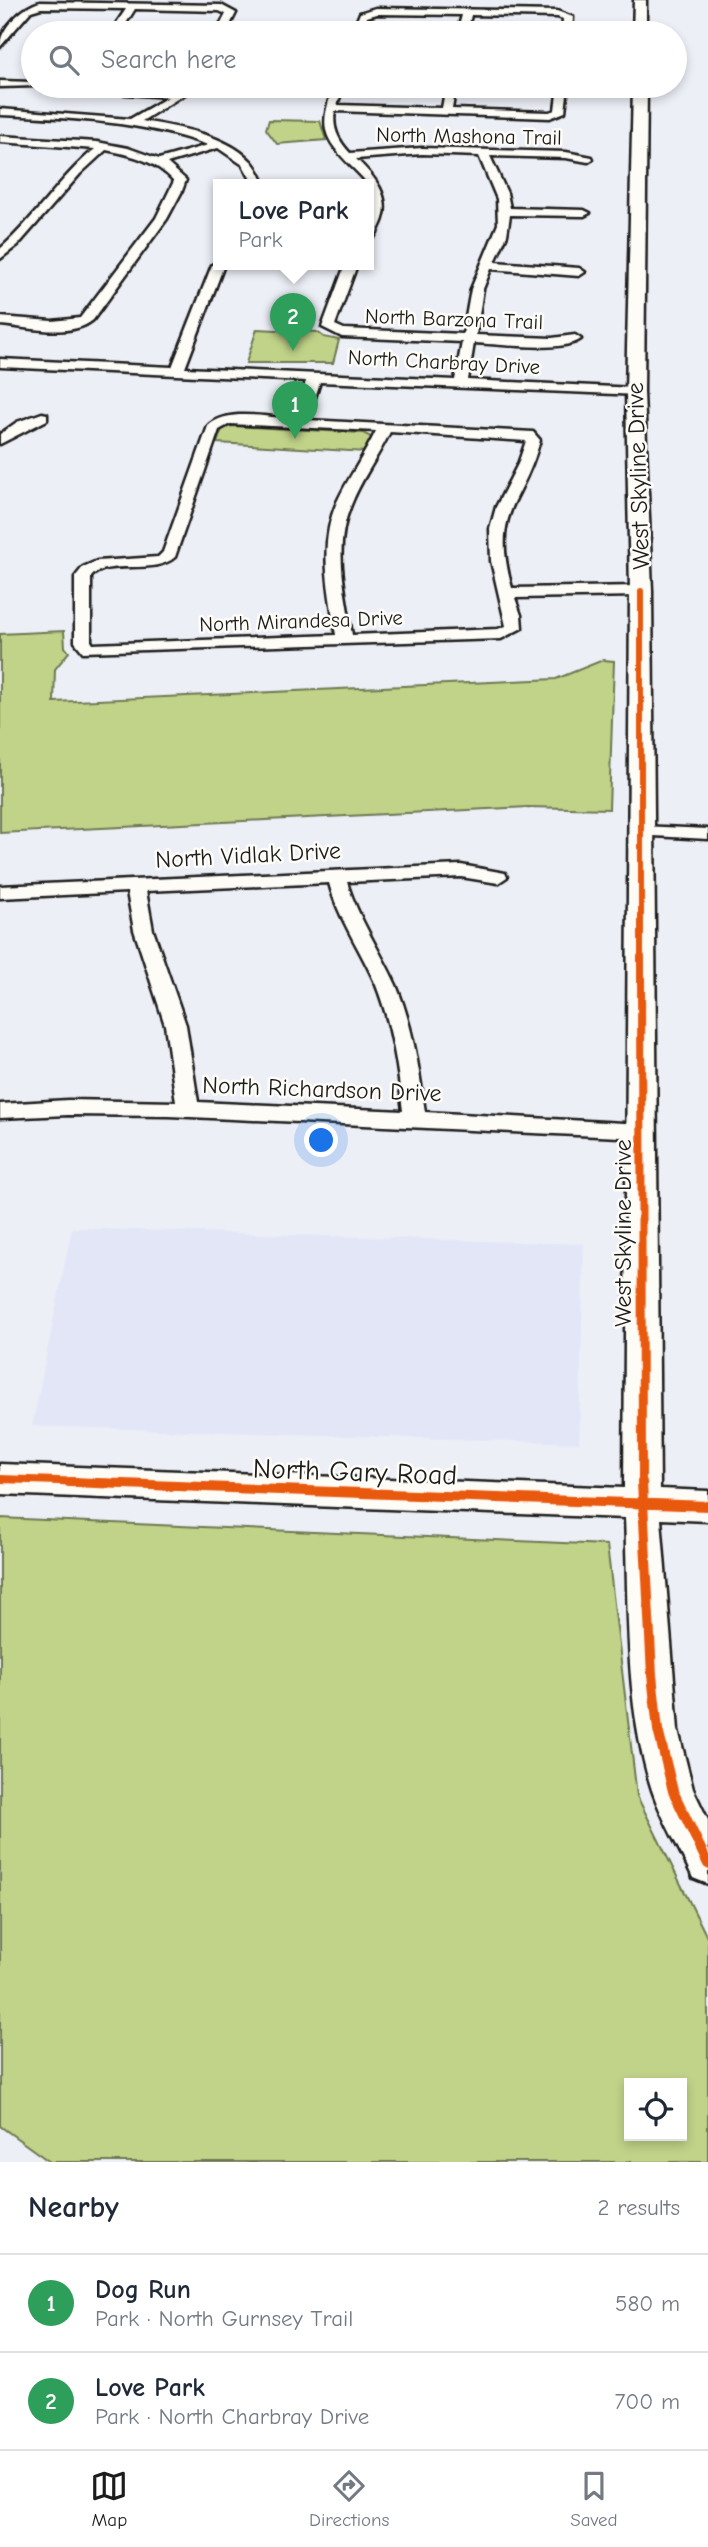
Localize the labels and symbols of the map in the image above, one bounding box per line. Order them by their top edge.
street label: North Mashona Trail [376,122,562,150]
pin: 2 [270,293,316,351]
street label: North Barzona Trail [365,304,543,334]
street label: North Charbray Drive [347,345,541,379]
pin: 1 [272,381,318,439]
street label: West Skyline Drive [621,382,655,570]
street label: North Mirandesa Drive [199,605,403,637]
street label: North Vidlak Drive [155,836,341,874]
street label: North Richardson Drive [202,1071,442,1107]
your location [304,1123,338,1157]
street label: West Skyline Drive [609,1139,637,1327]
street label: North Gary Road [252,1452,458,1492]

